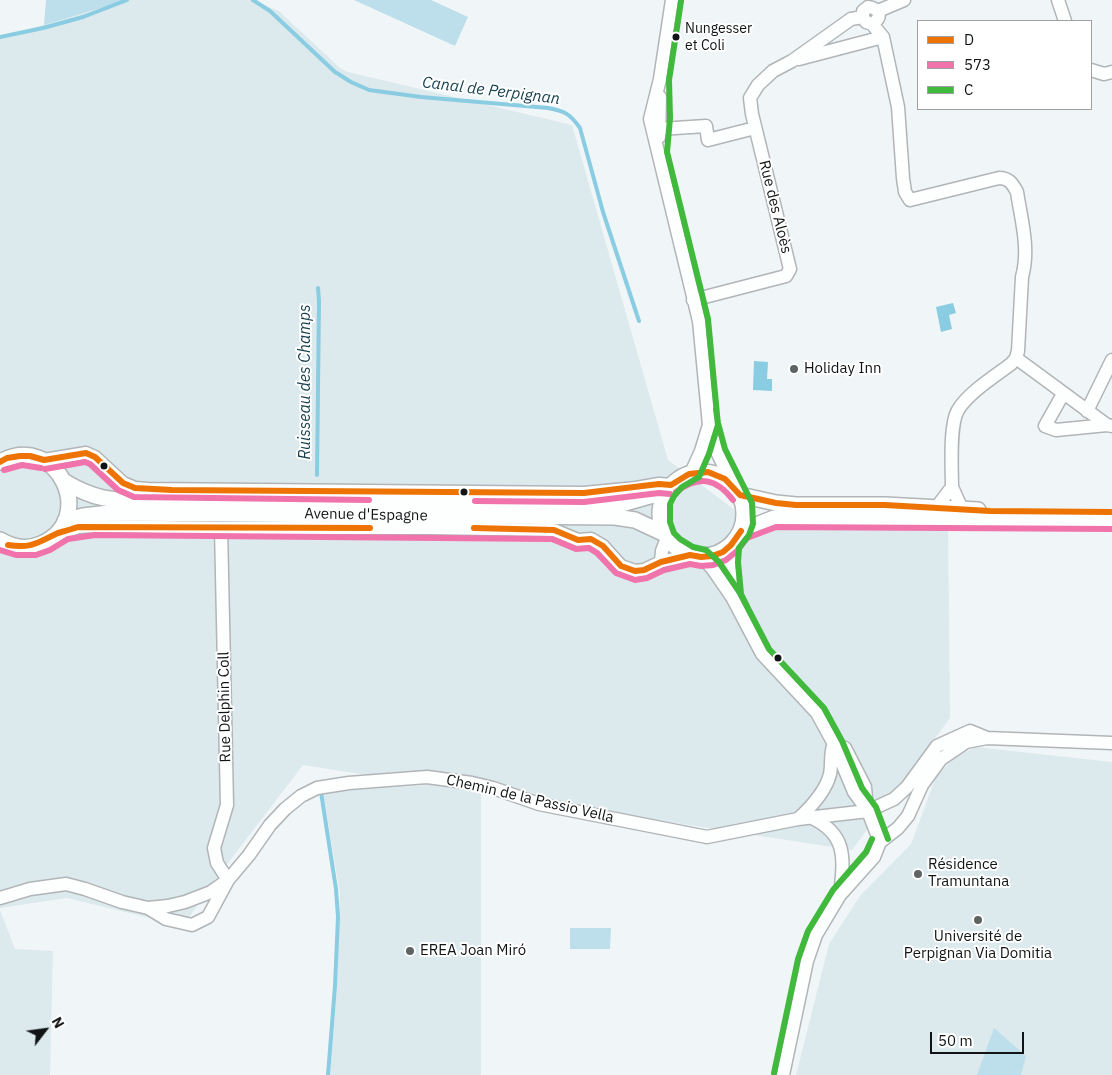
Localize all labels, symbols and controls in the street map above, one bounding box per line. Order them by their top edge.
legend [917,20,1092,110]
place label: Nungesser et Coli [685,21,752,54]
text: D [964,30,974,49]
marker: Nungesser et Coli [671,32,681,42]
text: 573 [964,55,991,74]
water label: Canal de Perpignan [421,73,561,109]
text: C [964,80,973,99]
street label: Rue des Aloès [755,159,795,255]
water label: Ruisseau des Champs [295,304,315,460]
place label: Holiday Inn [804,360,882,378]
marker: Holiday Inn [788,363,800,375]
unlabelled marker [99,461,109,471]
unlabelled marker [459,487,469,497]
street label: Avenue d'Espagne [304,505,428,525]
street label: Rue Delphin Coll [215,651,235,763]
unlabelled marker [773,653,783,663]
street label: Chemin de la Passio Vella [445,771,615,827]
place label: Résidence Tramuntana [928,856,1009,891]
marker: Résidence Tramuntana [912,868,924,880]
marker: Université de Perpignan Via Domitia [972,914,984,926]
place label: Université de Perpignan Via Domitia [904,928,1052,963]
place label: EREA Joan Miró [420,942,526,960]
marker: EREA Joan Miró [404,945,416,957]
north arrow [20,1005,70,1055]
text: N [48,1014,68,1031]
scale bar [932,1022,1026,1054]
text: 50 m [938,1031,973,1050]

